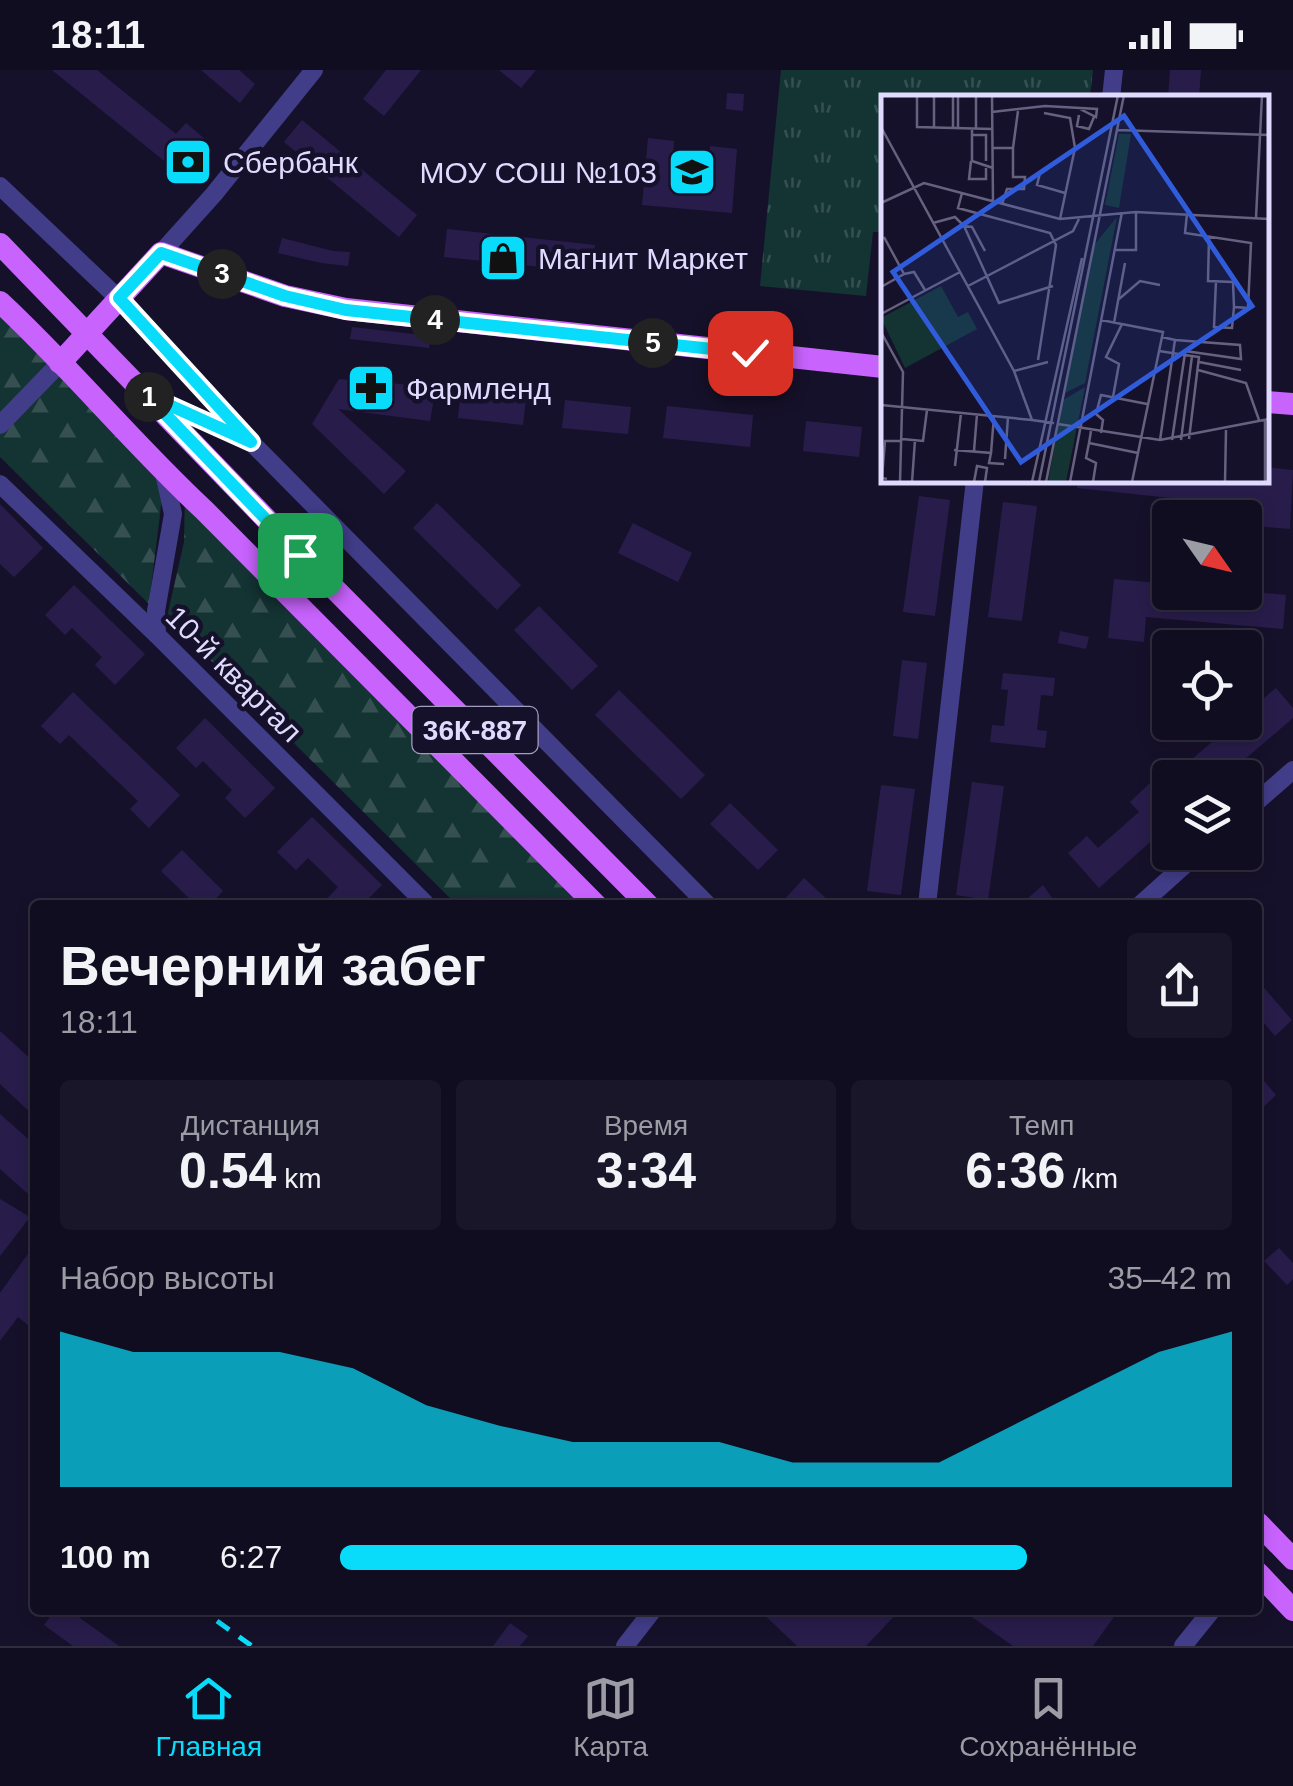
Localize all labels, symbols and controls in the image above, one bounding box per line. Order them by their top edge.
text: 18:11 [50,14,145,56]
inset map [881,95,1268,482]
bank icon: Сбербанк [162,136,214,188]
place label: Сбербанк [223,146,359,179]
school or university icon: МОУ СОШ №103 [666,146,718,198]
place label: МОУ СОШ №103 [420,156,657,189]
shop icon: Магнит Маркет [477,232,529,284]
place label: Магнит Маркет [538,242,748,275]
pin: 3 [197,249,247,299]
text: 3 [214,258,230,289]
pin: 4 [410,295,460,345]
text: 4 [427,304,443,335]
pin [708,311,793,396]
pin: 5 [628,318,678,368]
icon: check [723,326,778,381]
text: 5 [645,327,661,358]
pharmacy icon: Фармленд [345,362,397,414]
pin: 1 [124,372,174,422]
place label: Фармленд [406,372,551,405]
text: 1 [141,381,157,412]
north arrow [1152,500,1262,610]
map controls [1152,500,1262,870]
pin [258,513,343,598]
icon: arrive [273,528,328,583]
street label: 10-й квартал [160,600,308,748]
button: locate [1152,630,1262,740]
road number: 36К-887 [412,707,538,753]
button: layers [1152,760,1262,870]
button: share [1127,933,1232,1038]
text: Вечерний забег [60,935,486,997]
text: 18:11 [60,1004,138,1040]
text: Дистанция [181,1110,320,1141]
text: Время [604,1110,688,1141]
text: Темп [1009,1110,1074,1141]
text: 0.54 [179,1143,276,1199]
text: 3:34 [596,1143,696,1199]
text: 6:36 [965,1143,1065,1199]
text: km [276,1163,322,1194]
text: /km [1065,1163,1118,1194]
text: Набор высоты [60,1260,275,1296]
text: 35–42 m [1107,1260,1232,1296]
text: 100 m [60,1539,151,1575]
text: 6:27 [220,1539,282,1575]
tab: Главная [156,1671,262,1763]
tab: Карта [573,1671,648,1763]
tab: Сохранённые [959,1671,1137,1763]

